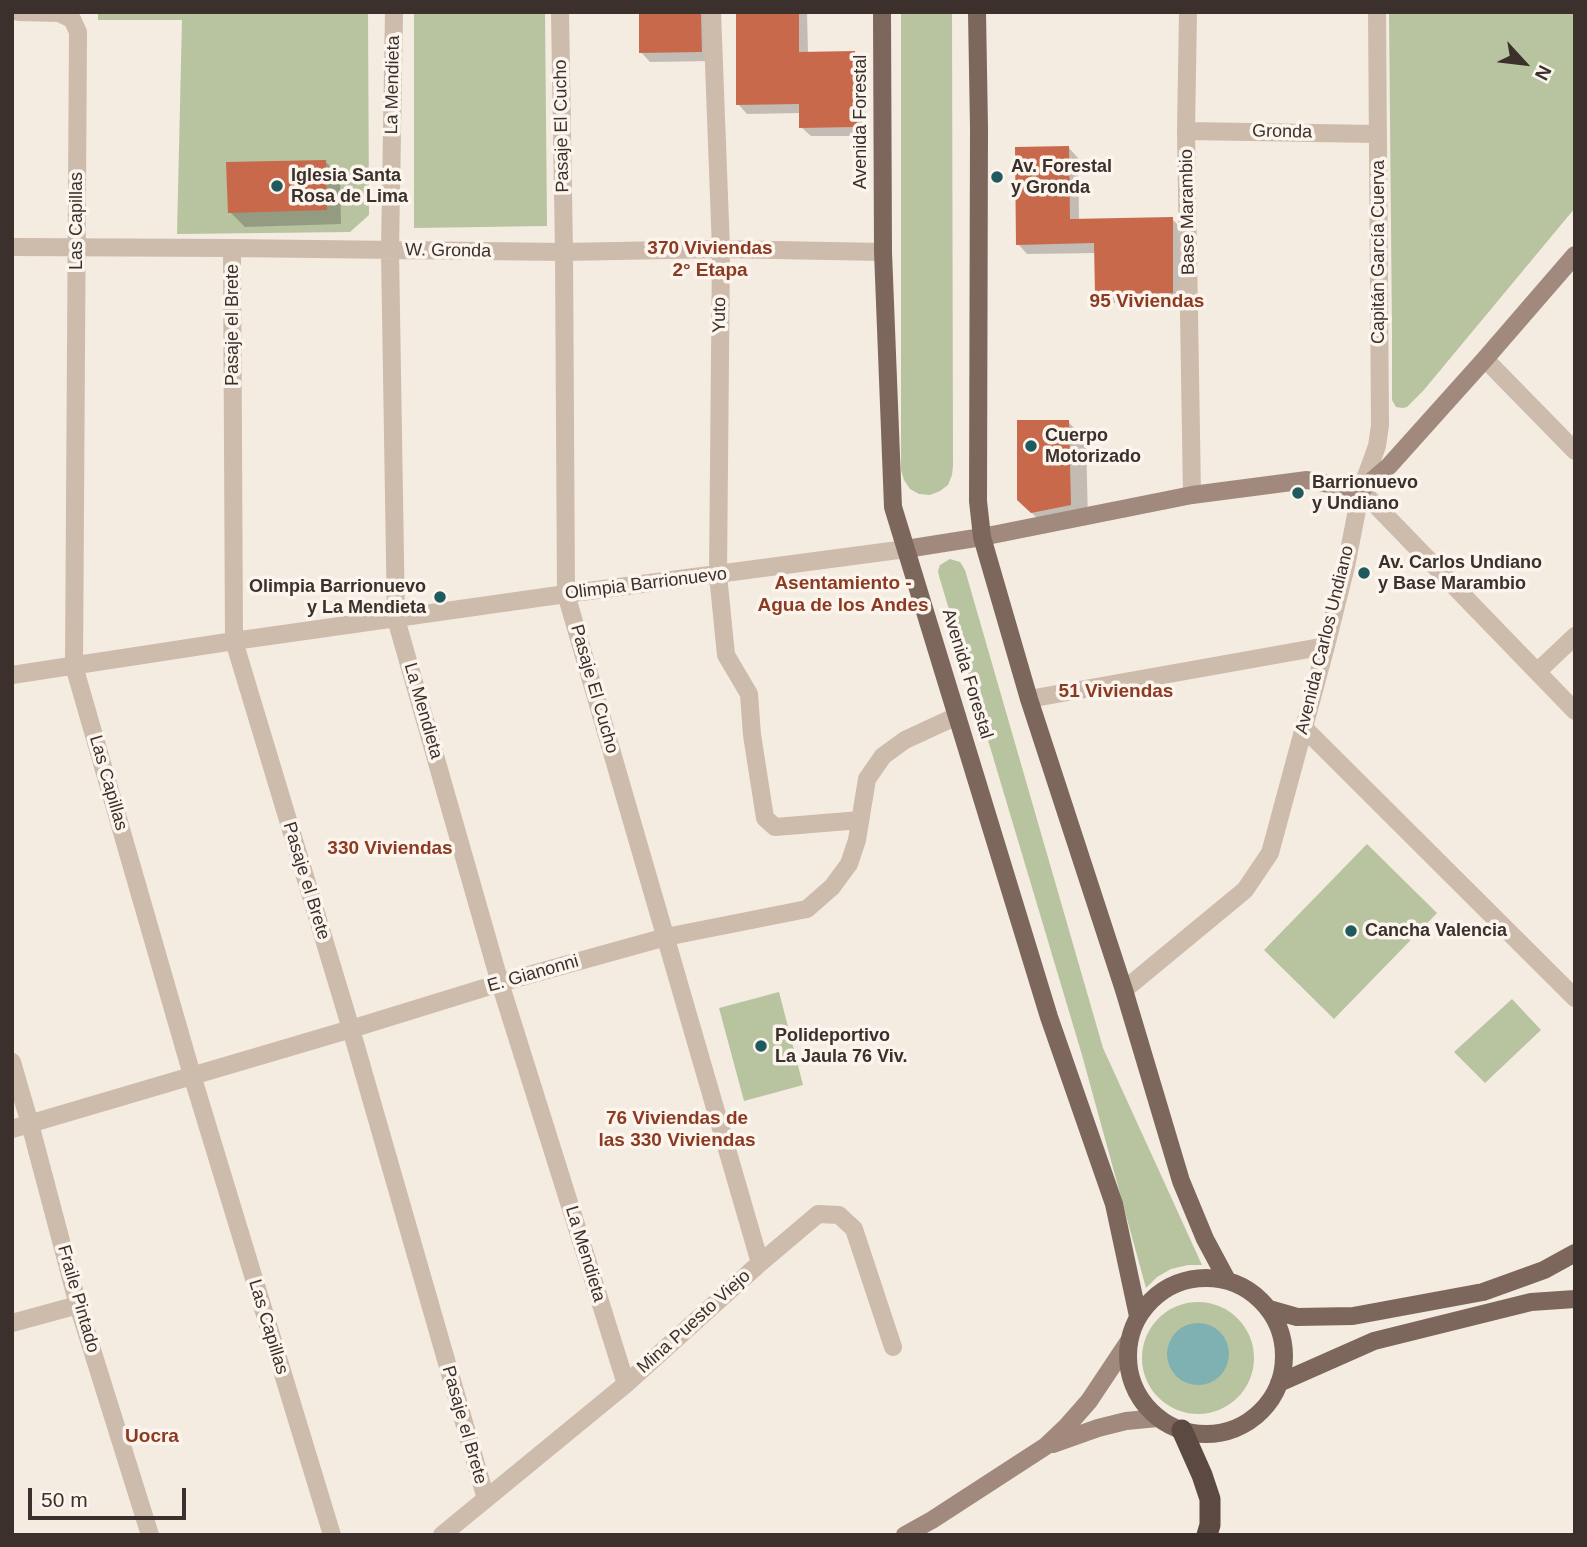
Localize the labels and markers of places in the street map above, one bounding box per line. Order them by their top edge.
place label: Av. Forestal y Gronda [1011,156,1112,198]
place label: Iglesia Santa Rosa de Lima [291,165,408,208]
marker: Av. Forestal y Gronda [989,169,1005,185]
marker: Iglesia Santa Rosa de Lima [269,178,285,194]
place label: Cuerpo Motorizado [1045,425,1141,467]
marker: Cuerpo Motorizado [1023,438,1039,454]
place label: Barrionuevo y Undiano [1312,472,1418,514]
marker: Barrionuevo y Undiano [1290,485,1306,501]
place label: Av. Carlos Undiano y Base Marambio [1378,552,1542,594]
marker: Av. Carlos Undiano y Base Marambio [1356,565,1372,581]
place label: Olimpia Barrionuevo y La Mendieta [249,576,426,618]
marker: Olimpia Barrionuevo y La Mendieta [432,589,448,605]
place label: Cancha Valencia [1365,920,1507,942]
marker: Cancha Valencia [1343,923,1359,939]
place label: Polideportivo La Jaula 76 Viv. [775,1025,907,1068]
marker: Polideportivo La Jaula 76 Viv. [753,1038,769,1054]

